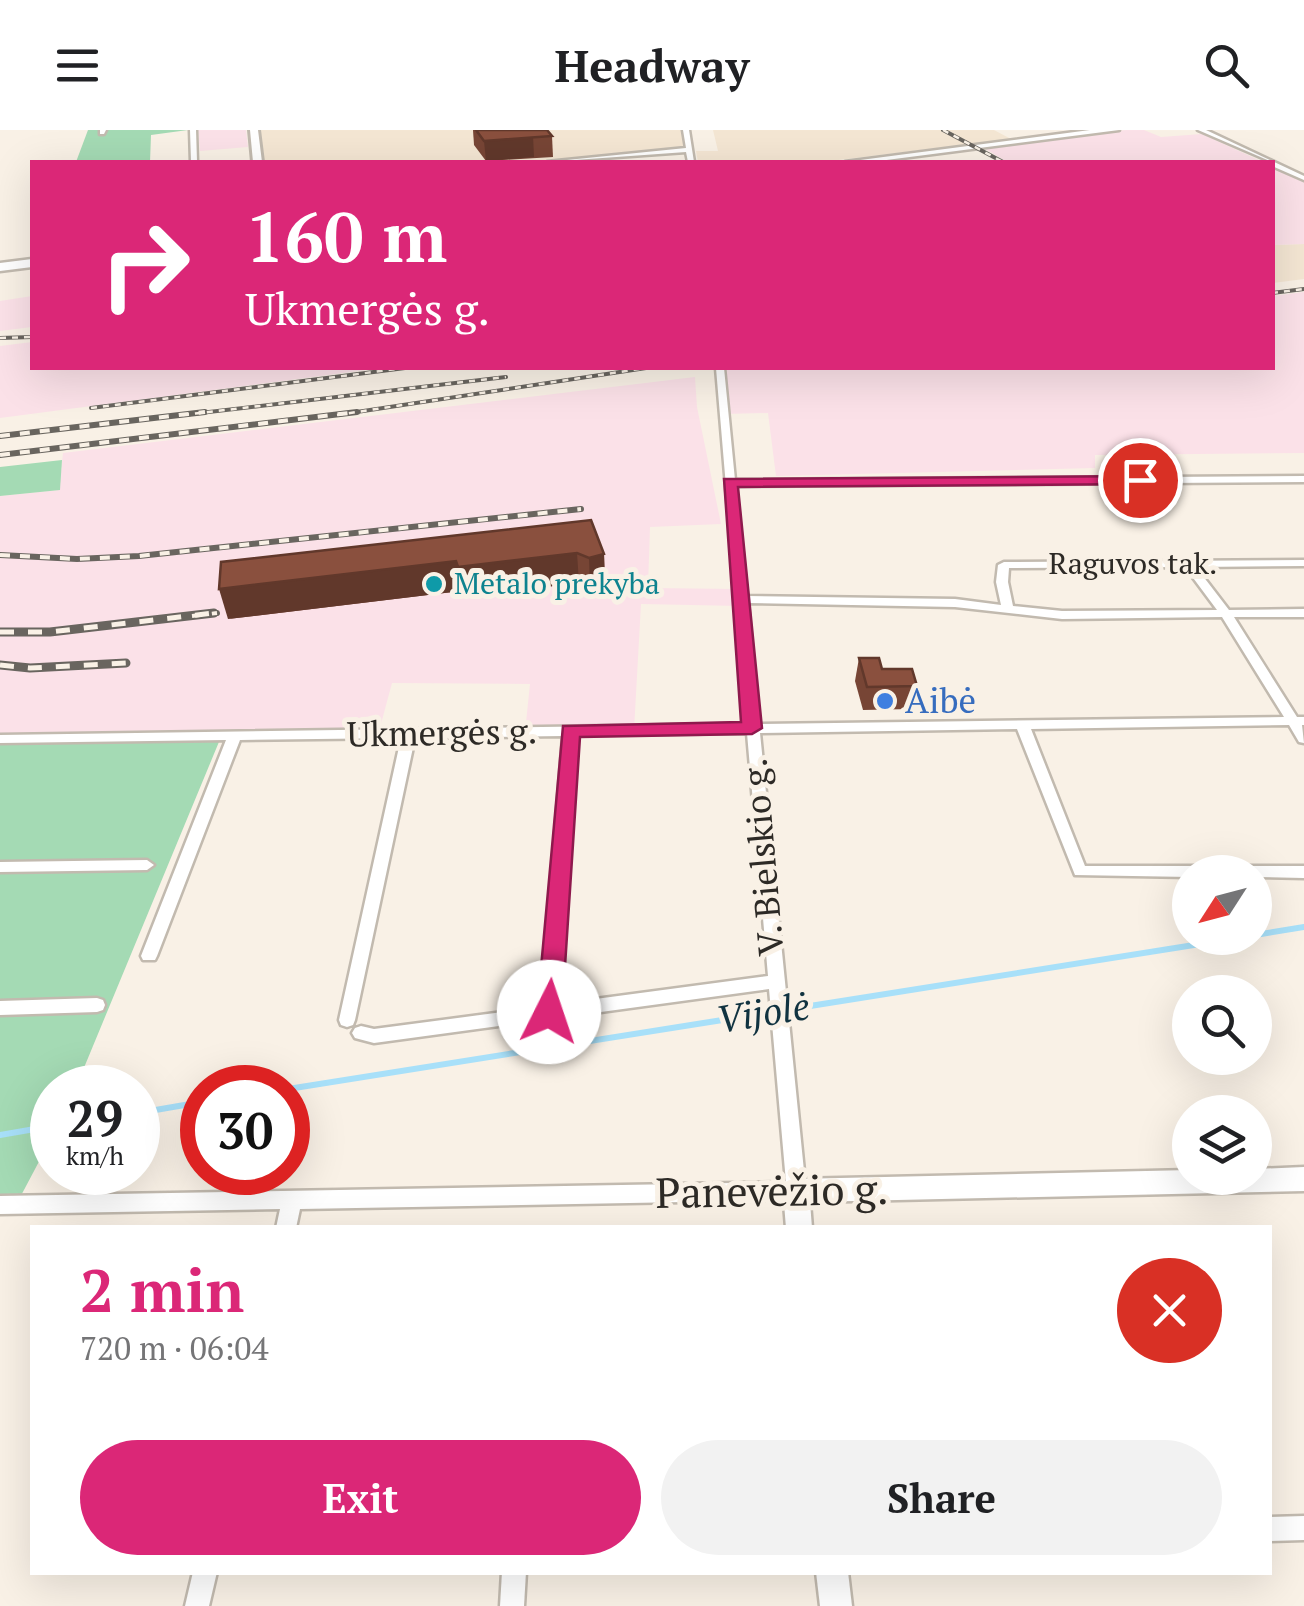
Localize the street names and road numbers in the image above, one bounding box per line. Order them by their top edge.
street label: Raguvos tak. [1049,543,1217,583]
street label: Ukmergės g. [346,707,538,757]
street label: V. Bielskio g. [730,756,794,958]
street label: Panevėžio g. [655,1160,889,1220]

